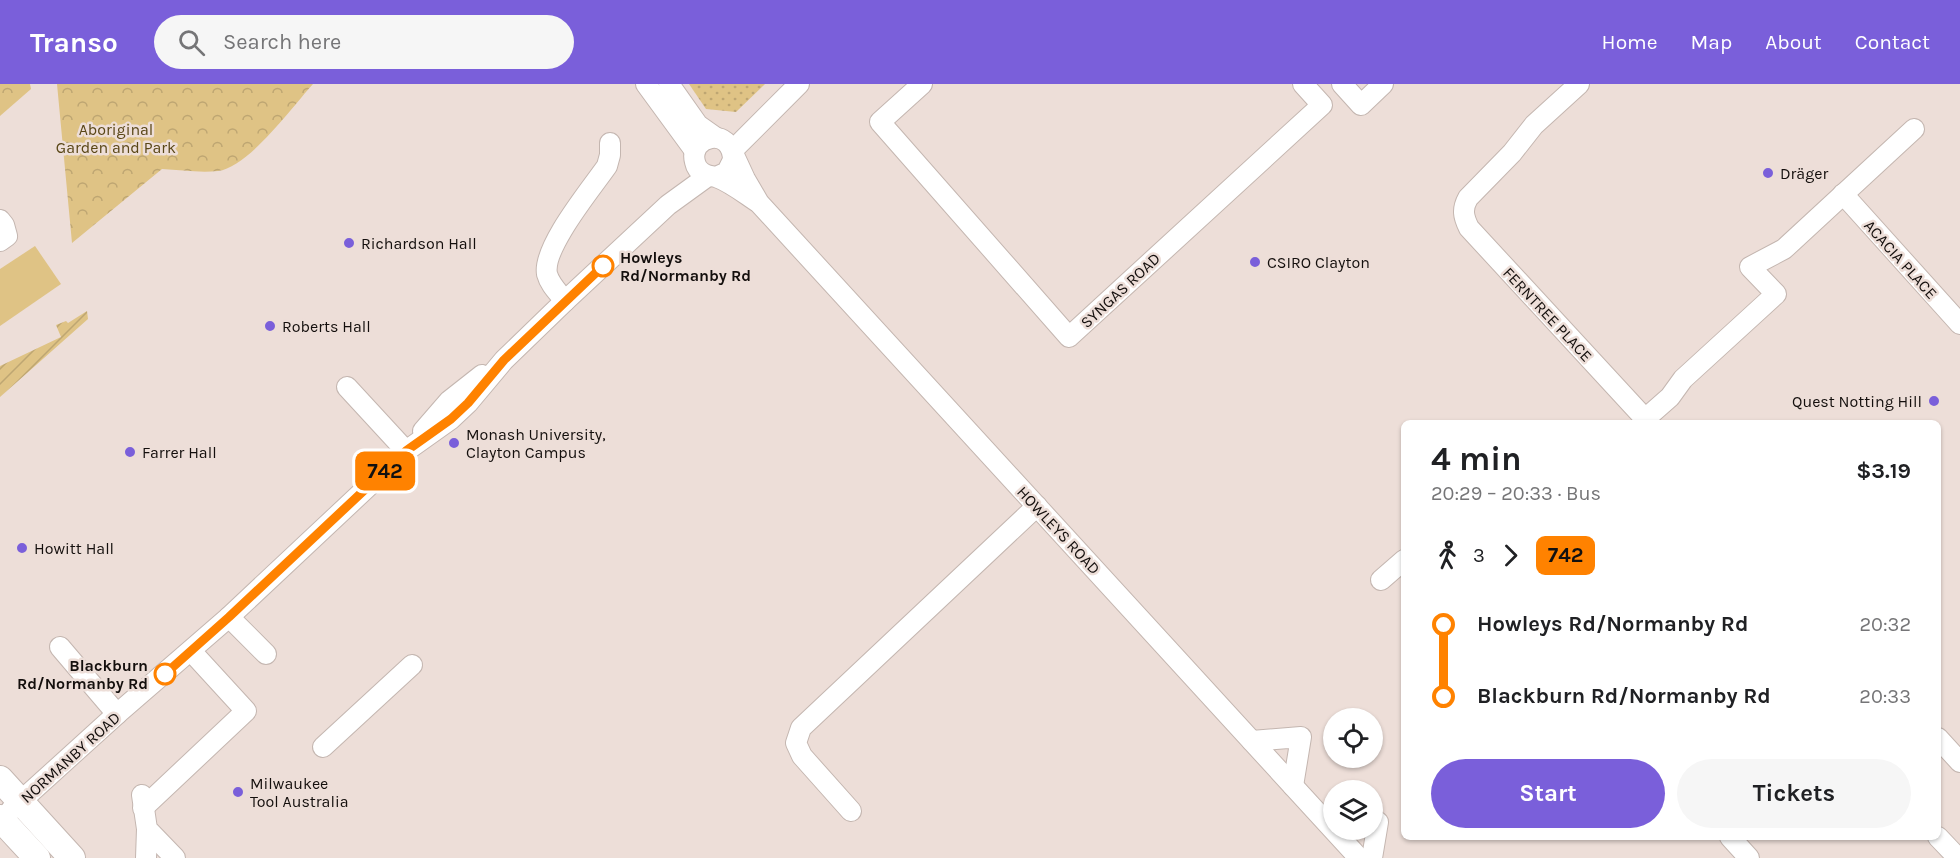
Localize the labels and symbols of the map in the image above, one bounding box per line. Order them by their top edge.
park label: Aboriginal Garden and Park [56,120,176,157]
place label: Dräger [1780,164,1828,183]
marker: Dräger [1761,166,1775,180]
street label: ACACIA PLACE [1860,216,1941,303]
place label: Richardson Hall [361,234,477,253]
marker: Richardson Hall [342,236,356,250]
place label: Howleys Rd/Normanby Rd [620,248,751,285]
street label: SYNGAS ROAD [1077,249,1164,332]
place label: CSIRO Clayton [1267,253,1370,272]
marker: Howleys Rd/Normanby Rd [592,255,614,277]
marker: CSIRO Clayton [1248,255,1262,269]
street label: FERNTREE PLACE [1499,263,1596,365]
place label: Roberts Hall [282,317,371,336]
marker: Roberts Hall [263,319,277,333]
place label: Quest Notting Hill [1792,392,1922,411]
marker: Quest Notting Hill [1927,394,1941,408]
place label: Monash University, Clayton Campus [466,425,606,462]
marker: Monash University, Clayton Campus [447,436,461,450]
place label: Farrer Hall [142,443,217,462]
marker: Farrer Hall [123,445,137,459]
line badge: 742 [350,452,420,490]
street label: HOWLEYS ROAD [1013,482,1104,578]
place label: Howitt Hall [34,539,114,558]
marker: Howitt Hall [15,541,29,555]
place label: Blackburn Rd/Normanby Rd [17,656,148,693]
marker: Blackburn Rd/Normanby Rd [154,663,176,685]
street label: NORMANBY ROAD [17,708,124,807]
place label: Milwaukee Tool Australia [250,774,348,811]
marker: Milwaukee Tool Australia [231,785,245,799]

